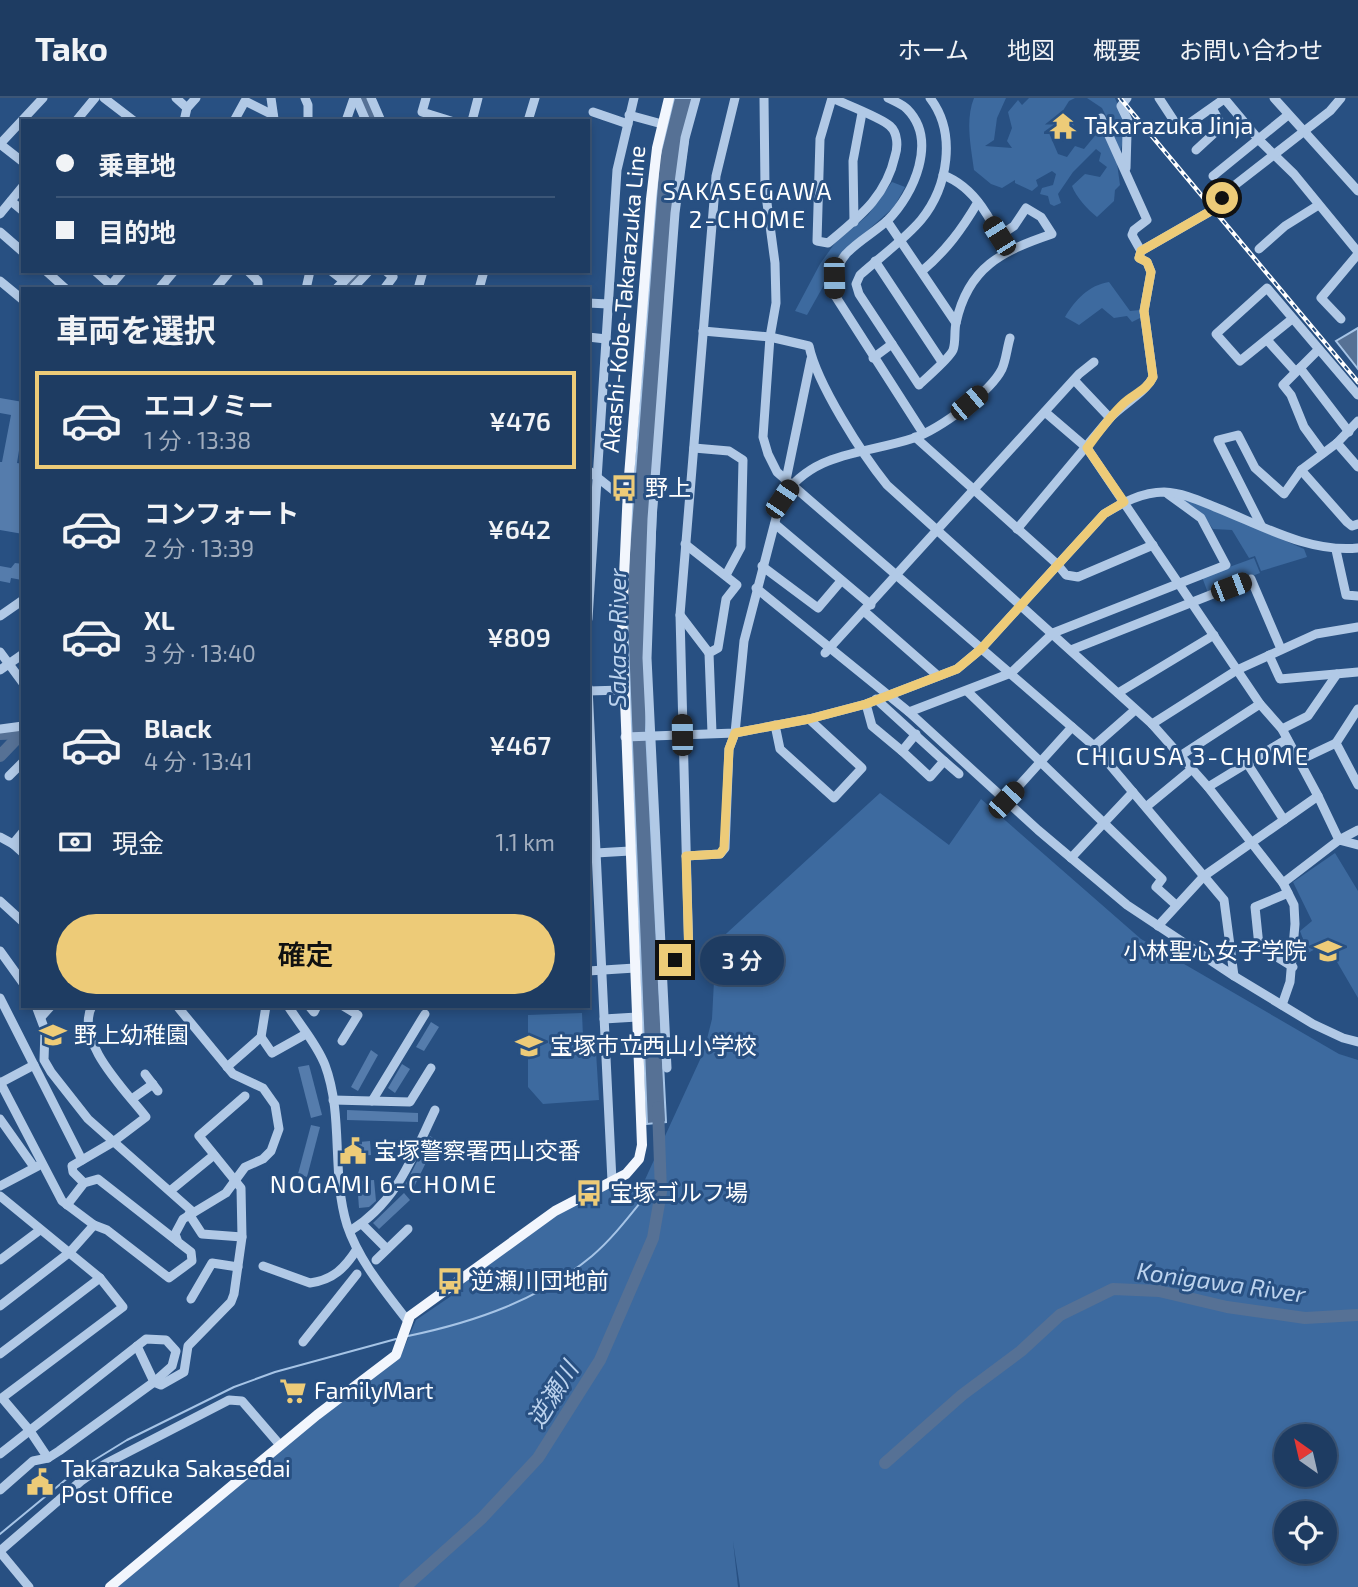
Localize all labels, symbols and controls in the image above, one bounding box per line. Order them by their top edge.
text: Tako [35,28,108,68]
text: ホーム [898,35,969,64]
text: 地図 [1007,35,1055,64]
text: 概要 [1093,35,1141,64]
text: お問い合わせ [1179,35,1323,64]
temple icon: Takarazuka Jinja [1048,111,1078,141]
place label: Takarazuka Jinja [1084,111,1253,139]
street label: Akashi-Kobe-Takarazuka Line [596,144,650,454]
text: 乗車地 [98,149,176,180]
district label: SAKASEGAWA 2-CHOME [663,176,833,233]
route start [1206,182,1238,214]
car [979,213,1020,259]
text: 目的地 [98,216,176,247]
car [824,257,845,299]
text: 車両を選択 [56,310,216,348]
car [947,381,992,425]
icon: car [60,389,123,452]
text: エコノミー [144,389,274,420]
text: ¥476 [489,405,551,436]
text: 1 分 · 13:38 [144,426,251,454]
bus stop icon: 野上 [609,473,639,503]
place label: 野上 [645,473,691,501]
car [762,476,803,522]
icon: car [60,497,123,560]
text: コンフォート [144,497,299,528]
text: ¥642 [488,513,551,544]
text: 2 分 · 13:39 [144,534,254,562]
water label: Sakase River [602,568,631,708]
car [1208,570,1255,604]
text: XL [144,604,175,635]
icon: car [60,605,123,668]
text: ¥809 [487,621,551,652]
text: 3 分 · 13:40 [144,639,256,667]
text: Black [144,712,212,743]
icon: car [60,713,123,776]
car [672,714,693,756]
text: ¥467 [489,729,551,760]
district label: CHIGUSA 3-CHOME [1076,741,1310,770]
text: 4 分 · 13:41 [144,747,253,775]
car [984,777,1029,823]
icon: cash [56,823,94,861]
text: 現金 [112,827,164,858]
text: 1.1 km [495,828,555,856]
button: 確定 [56,914,555,994]
callout: 3 分 [700,936,784,984]
place label: 小林聖心女子学院 [1123,936,1307,964]
school or university icon: 小林聖心女子学院 [1313,936,1343,966]
route end [659,944,691,976]
text: 3 分 [722,946,762,974]
school or university icon: 野上幼稚園 [38,1020,68,1050]
place label: 野上幼稚園 [74,1020,189,1048]
school or university icon: 宝塚市立西山小学校 [514,1031,544,1061]
place label: 宝塚市立西山小学校 [550,1031,757,1059]
public building icon: 宝塚警察署西山交番 [338,1136,368,1166]
place label: 宝塚警察署西山交番 [374,1136,581,1164]
district label: NOGAMI 6-CHOME [270,1169,498,1198]
bus stop icon: 宝塚ゴルフ場 [574,1178,604,1208]
place label: 宝塚ゴルフ場 [610,1178,748,1206]
water label: Konigawa River [1135,1255,1308,1308]
bus stop icon: 逆瀬川団地前 [435,1266,465,1296]
place label: 逆瀬川団地前 [471,1266,609,1294]
water label: 逆瀬川 [520,1353,585,1432]
supermarket icon: FamilyMart [278,1376,308,1406]
place label: FamilyMart [314,1376,434,1404]
north arrow [1274,1424,1337,1488]
map controls [1274,1424,1337,1564]
place label: Takarazuka Sakasedai Post Office [61,1454,291,1508]
public building icon: Takarazuka Sakasedai Post Office [25,1467,55,1497]
button: locate [1274,1501,1337,1564]

